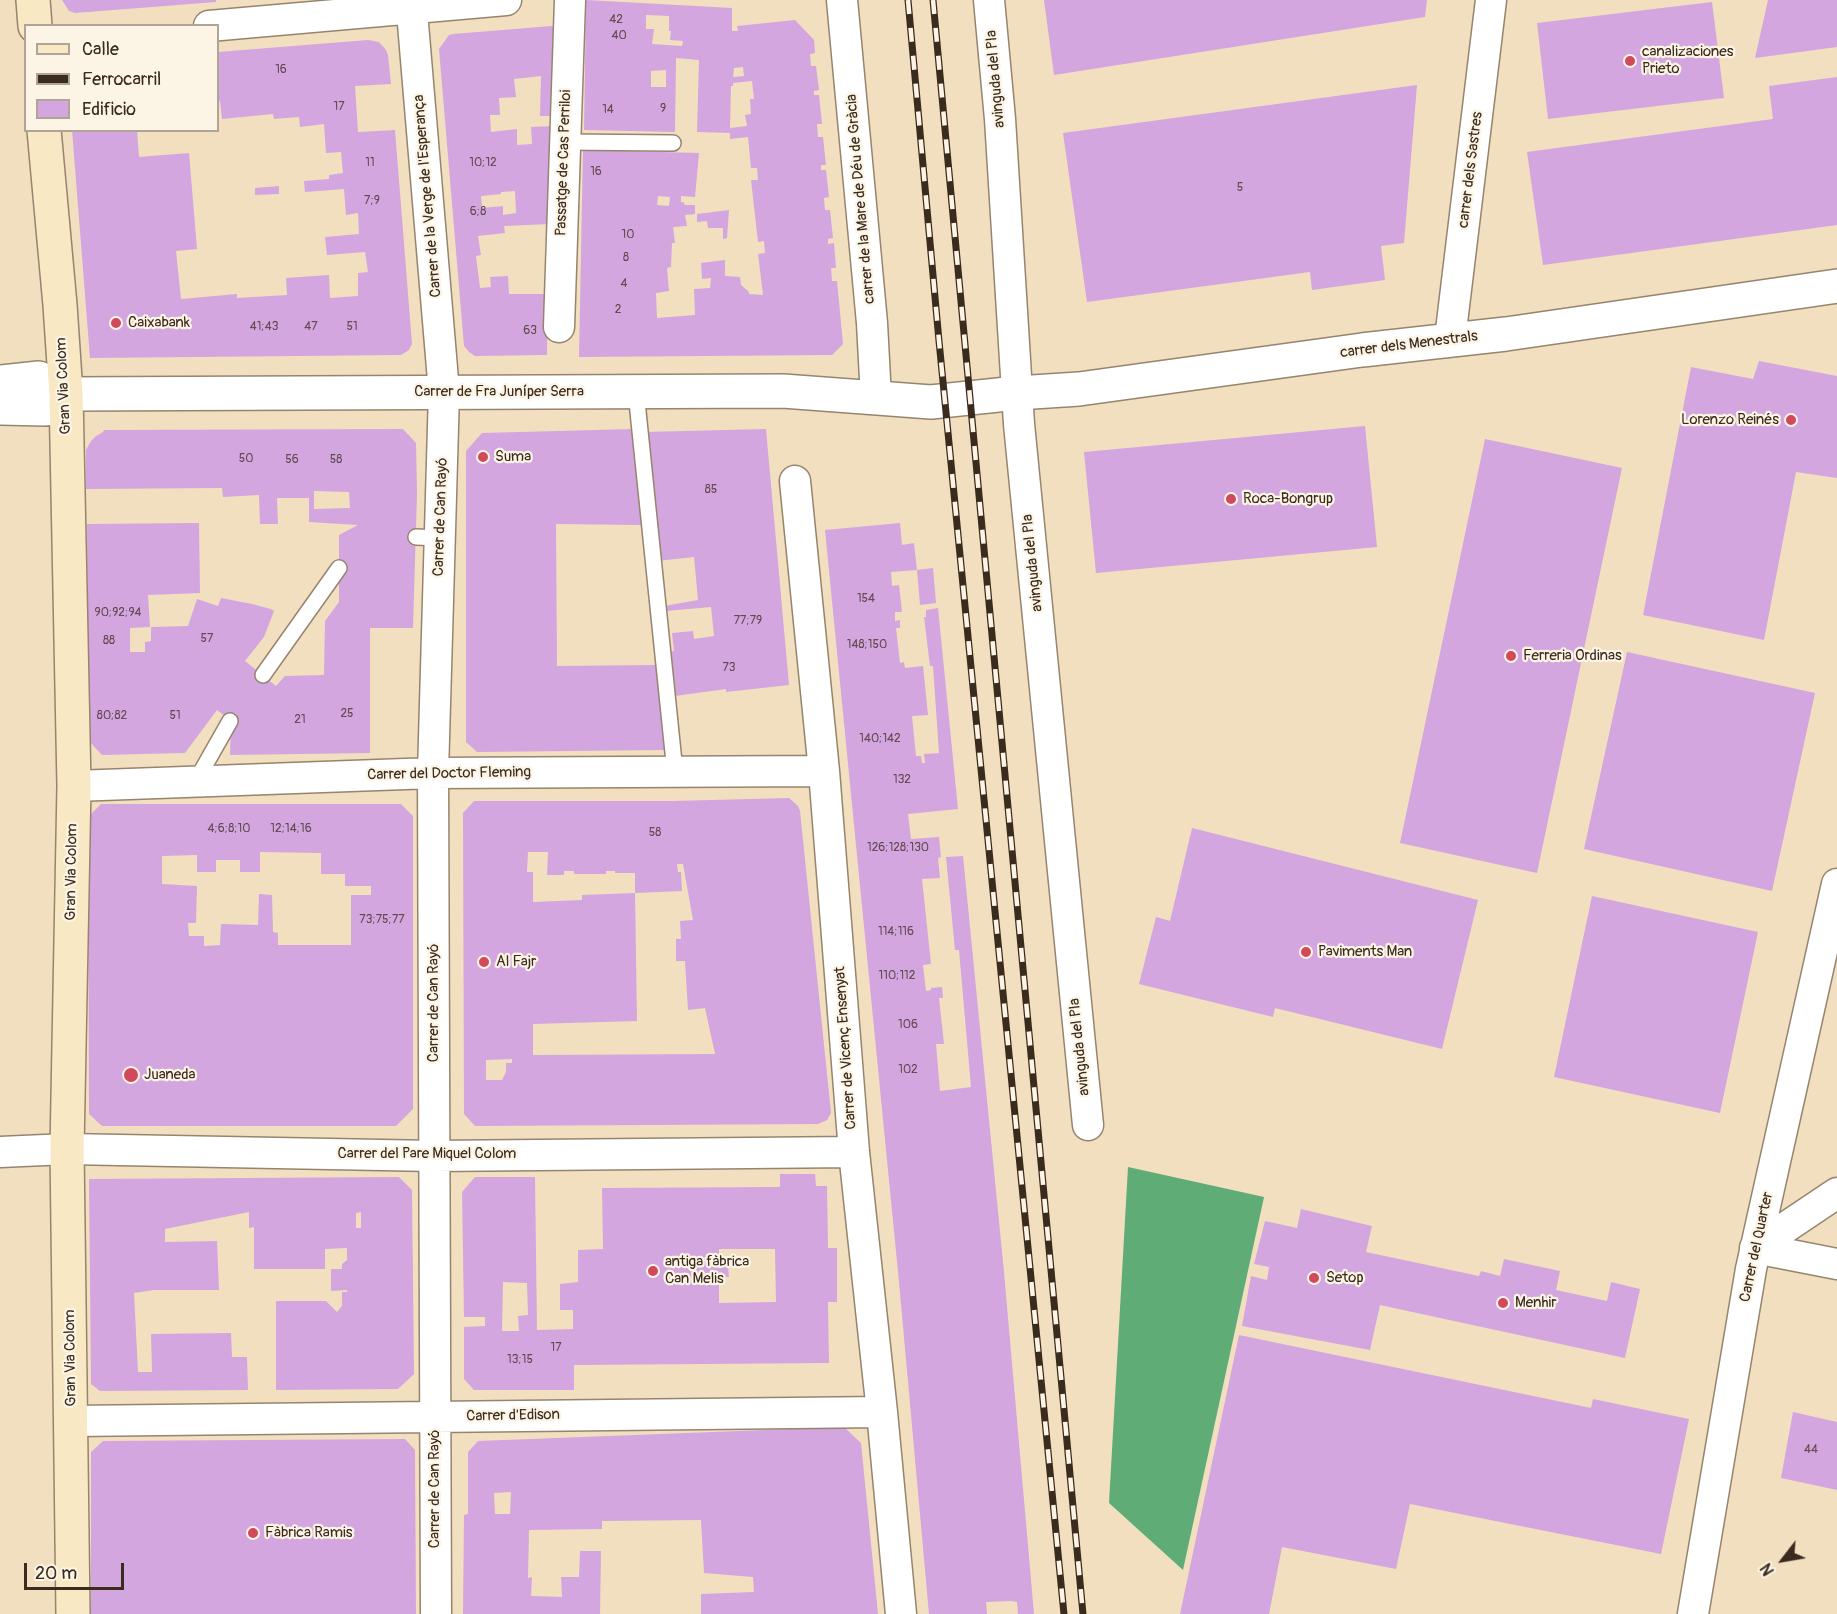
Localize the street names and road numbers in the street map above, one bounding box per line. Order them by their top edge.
street label: avinguda del Pla [983,29,1009,129]
street label: Passatge de Cas Perriloi [552,89,576,237]
street label: carrer de la Mare de Déu de Gràcia [843,93,879,305]
street label: Carrer de la Verge de l'Esperança [410,94,446,298]
street label: carrer dels Sastres [1455,111,1487,229]
street label: carrer dels Menestrals [1339,328,1479,362]
street label: Gran Via Colom [52,337,76,435]
street label: Carrer de Fra Juníper Serra [414,383,584,401]
street label: Carrer de Can Rayó [430,457,452,577]
street label: avinguda del Pla [1019,513,1047,613]
street label: Carrer del Doctor Fleming [367,764,531,784]
street label: Gran Via Colom [62,823,82,921]
street label: Carrer de Can Rayó [425,944,443,1062]
street label: Carrer de Vicenç Ensenyat [831,966,861,1130]
street label: avinguda del Pla [1066,997,1094,1097]
street label: Carrer del Pare Miquel Colom [338,1145,516,1163]
street label: Carrer del Quarter [1737,1190,1777,1304]
street label: Gran Via Colom [61,1309,81,1407]
street label: Carrer d'Edison [466,1406,560,1426]
street label: Carrer de Can Rayó [426,1430,444,1548]

